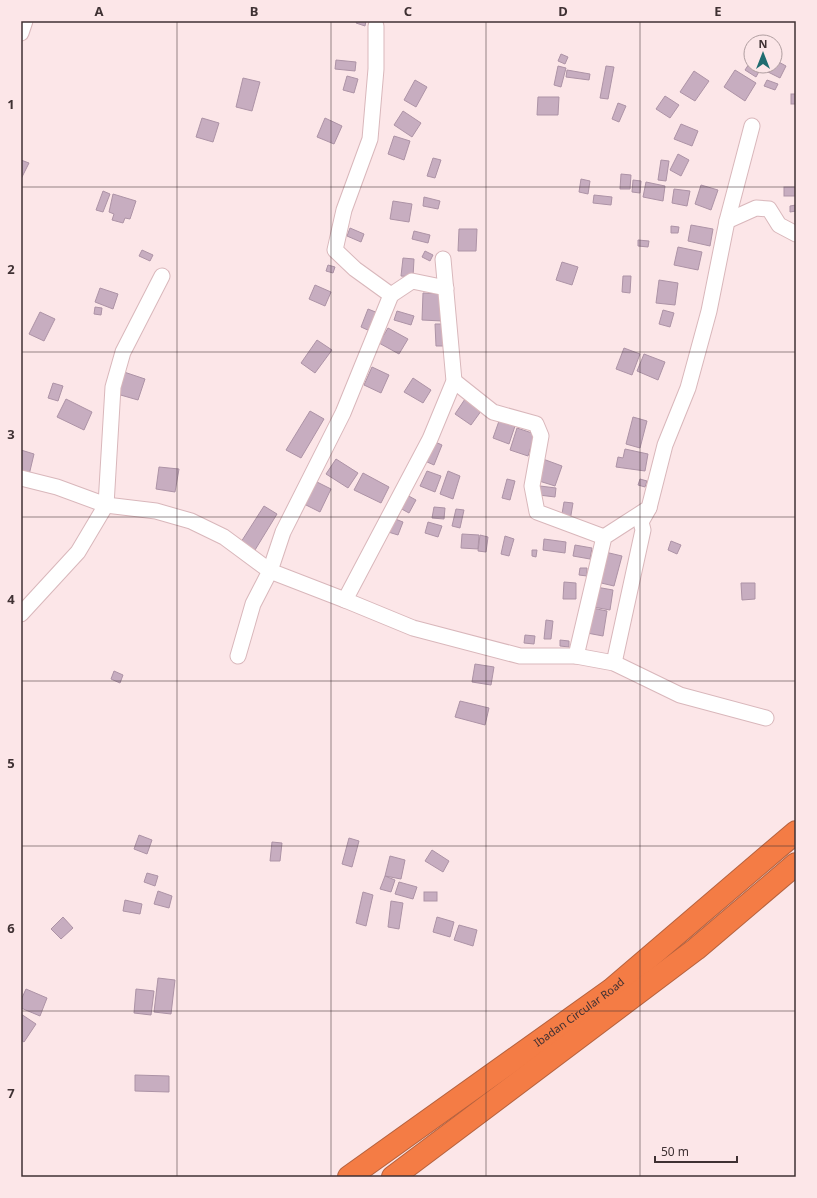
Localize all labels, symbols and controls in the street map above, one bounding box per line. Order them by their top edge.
text: A [95,2,104,20]
text: B [250,2,258,20]
text: C [404,2,412,20]
text: D [558,2,568,20]
text: E [714,2,722,20]
north arrow [743,34,783,74]
text: N [759,36,767,51]
text: 1 [7,95,15,113]
text: 2 [7,260,15,278]
text: 3 [7,425,15,443]
text: 4 [7,590,15,608]
text: 5 [7,754,15,772]
text: 6 [7,919,15,937]
street label: Ibadan Circular Road [531,974,627,1050]
text: 7 [7,1084,15,1102]
scale bar [655,1138,737,1164]
text: 50 m [661,1143,689,1160]

